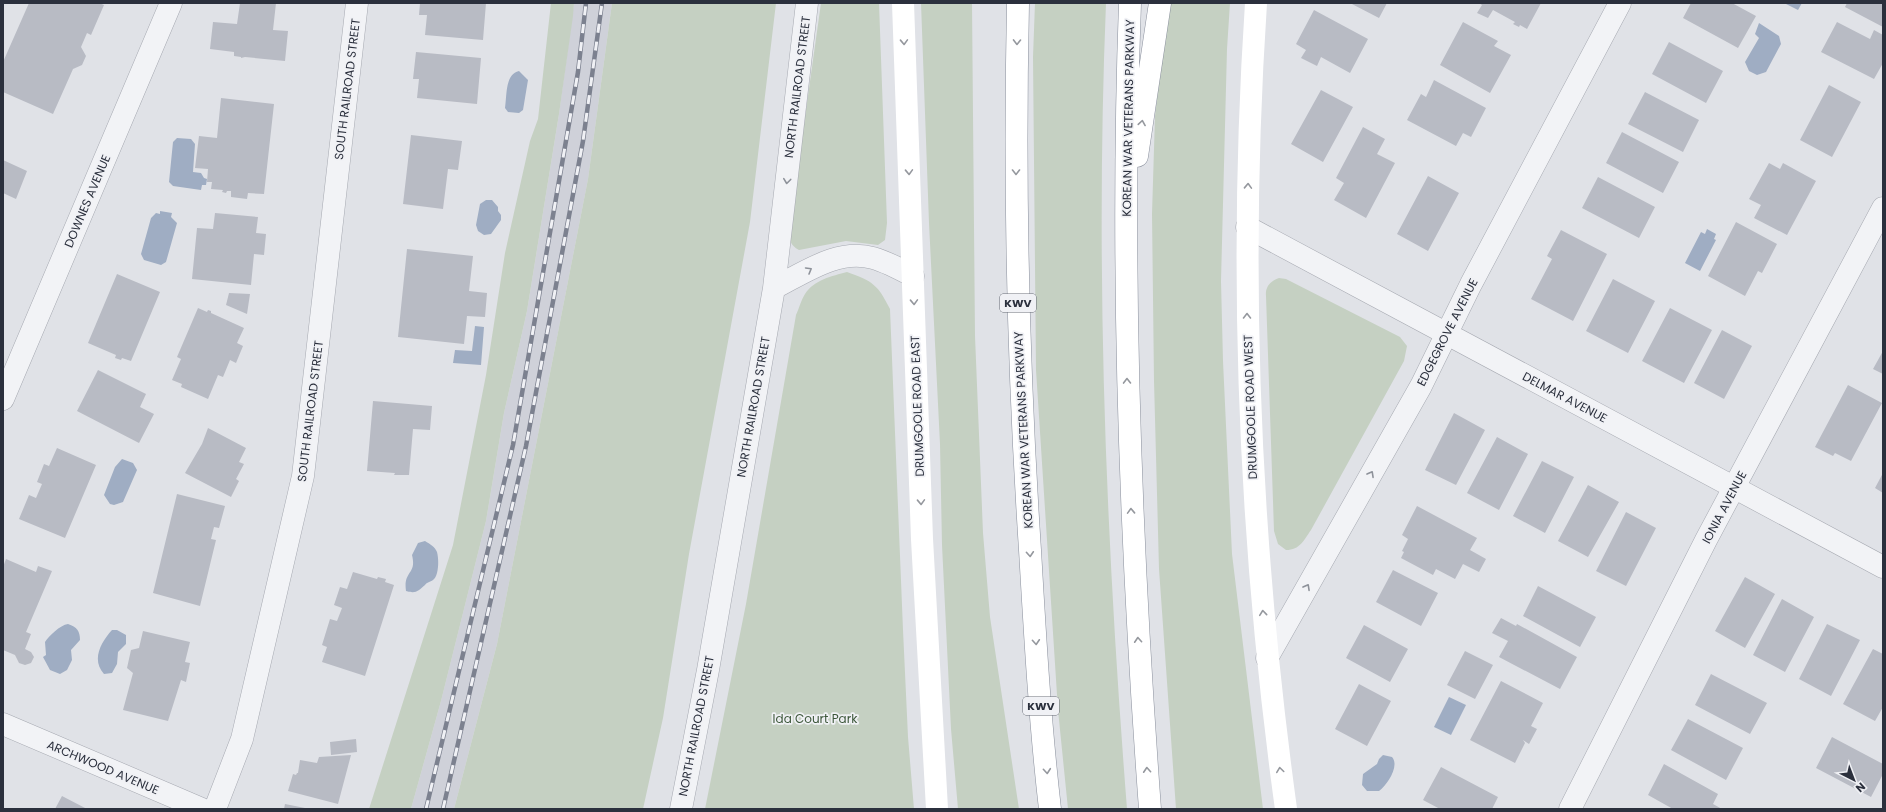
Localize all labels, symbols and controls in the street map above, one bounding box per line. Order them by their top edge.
street label: NORTH RAILROAD STREET [780,15,814,159]
street label: SOUTH RAILROAD STREET [330,17,364,161]
street label: KOREAN WAR VETERANS PARKWAY [1118,19,1138,217]
one-way arrow [900,39,908,45]
one-way arrow [1013,39,1021,45]
one-way arrow [1137,120,1146,126]
street label: DOWNES AVENUE [60,152,114,250]
one-way arrow [905,169,913,175]
one-way arrow [1012,169,1020,175]
one-way arrow [782,178,791,184]
one-way arrow [1244,183,1252,189]
one-way arrow [805,267,812,274]
street label: EDGEGROVE AVENUE [1412,275,1482,389]
road number: KWV [1000,294,1036,312]
one-way arrow [910,299,918,305]
one-way arrow [1243,313,1251,319]
street label: KOREAN WAR VETERANS PARKWAY [1009,331,1037,529]
street label: DRUMGOOLE ROAD WEST [1239,334,1261,480]
street label: NORTH RAILROAD STREET [732,335,774,479]
street label: DRUMGOOLE ROAD EAST [906,335,928,477]
street label: SOUTH RAILROAD STREET [293,339,327,483]
street label: DELMAR AVENUE [1520,367,1610,427]
one-way arrow [1123,378,1131,384]
street label: IONIA AVENUE [1698,468,1750,546]
one-way arrow [1366,471,1374,478]
one-way arrow [916,499,925,505]
one-way arrow [1127,508,1136,514]
one-way arrow [1025,551,1034,557]
one-way arrow [1302,584,1310,591]
one-way arrow [1259,610,1268,616]
one-way arrow [1133,637,1142,643]
one-way arrow [1031,639,1040,645]
street label: NORTH RAILROAD STREET [674,654,718,798]
road number: KWV [1023,697,1059,715]
park label: Ida Court Park [773,710,858,727]
street label: ARCHWOOD AVENUE [44,736,162,798]
north arrow [1834,760,1874,800]
one-way arrow [1143,767,1152,773]
one-way arrow [1276,767,1285,773]
one-way arrow [1042,768,1051,774]
text: N [1852,779,1869,796]

